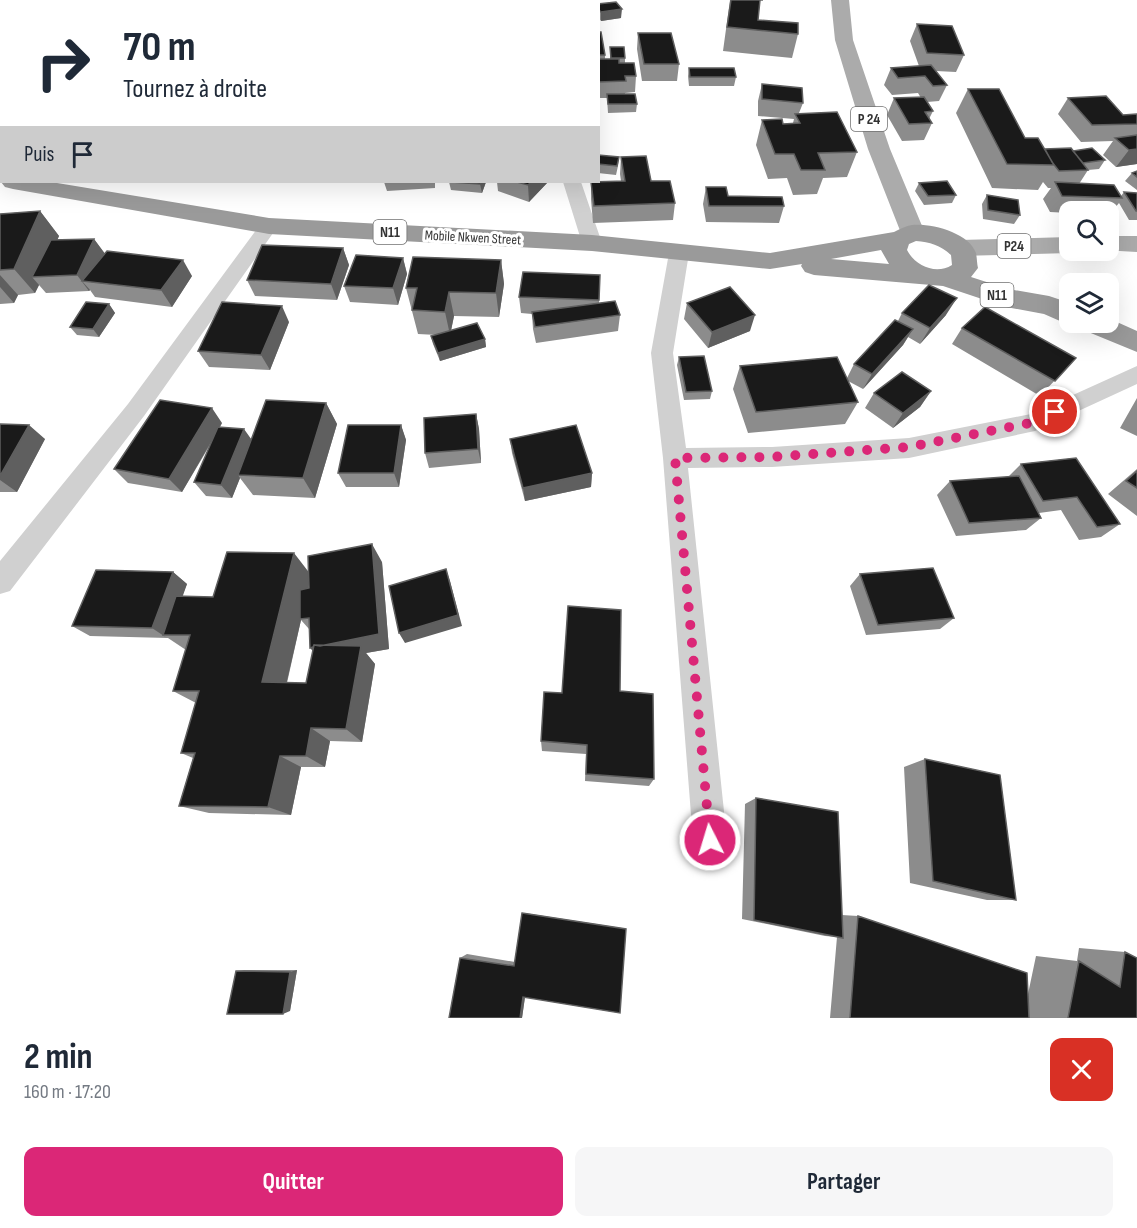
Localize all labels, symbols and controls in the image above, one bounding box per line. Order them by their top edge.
text: 70 m [123,22,196,73]
icon: right [24,24,102,102]
text: Tournez à droite [123,73,267,105]
road number: P 24 [851,107,887,131]
icon: arrive [66,138,99,171]
text: Puis [24,141,54,168]
map controls [1059,201,1119,333]
button: search [1059,201,1119,261]
road number: N11 [374,220,406,244]
street label: Mobile Nkwen Street [424,226,522,249]
road number: P24 [998,234,1030,258]
button: layers [1059,273,1119,333]
road number: N11 [980,283,1014,307]
pin [1029,386,1080,437]
icon: arrive [1038,395,1071,428]
position arrow [678,808,742,872]
text: 2 min [24,1036,93,1079]
button: close [1050,1038,1113,1101]
text: 160 m · 17:20 [24,1080,111,1104]
button: Quitter [24,1147,563,1216]
button: Partager [575,1147,1113,1216]

